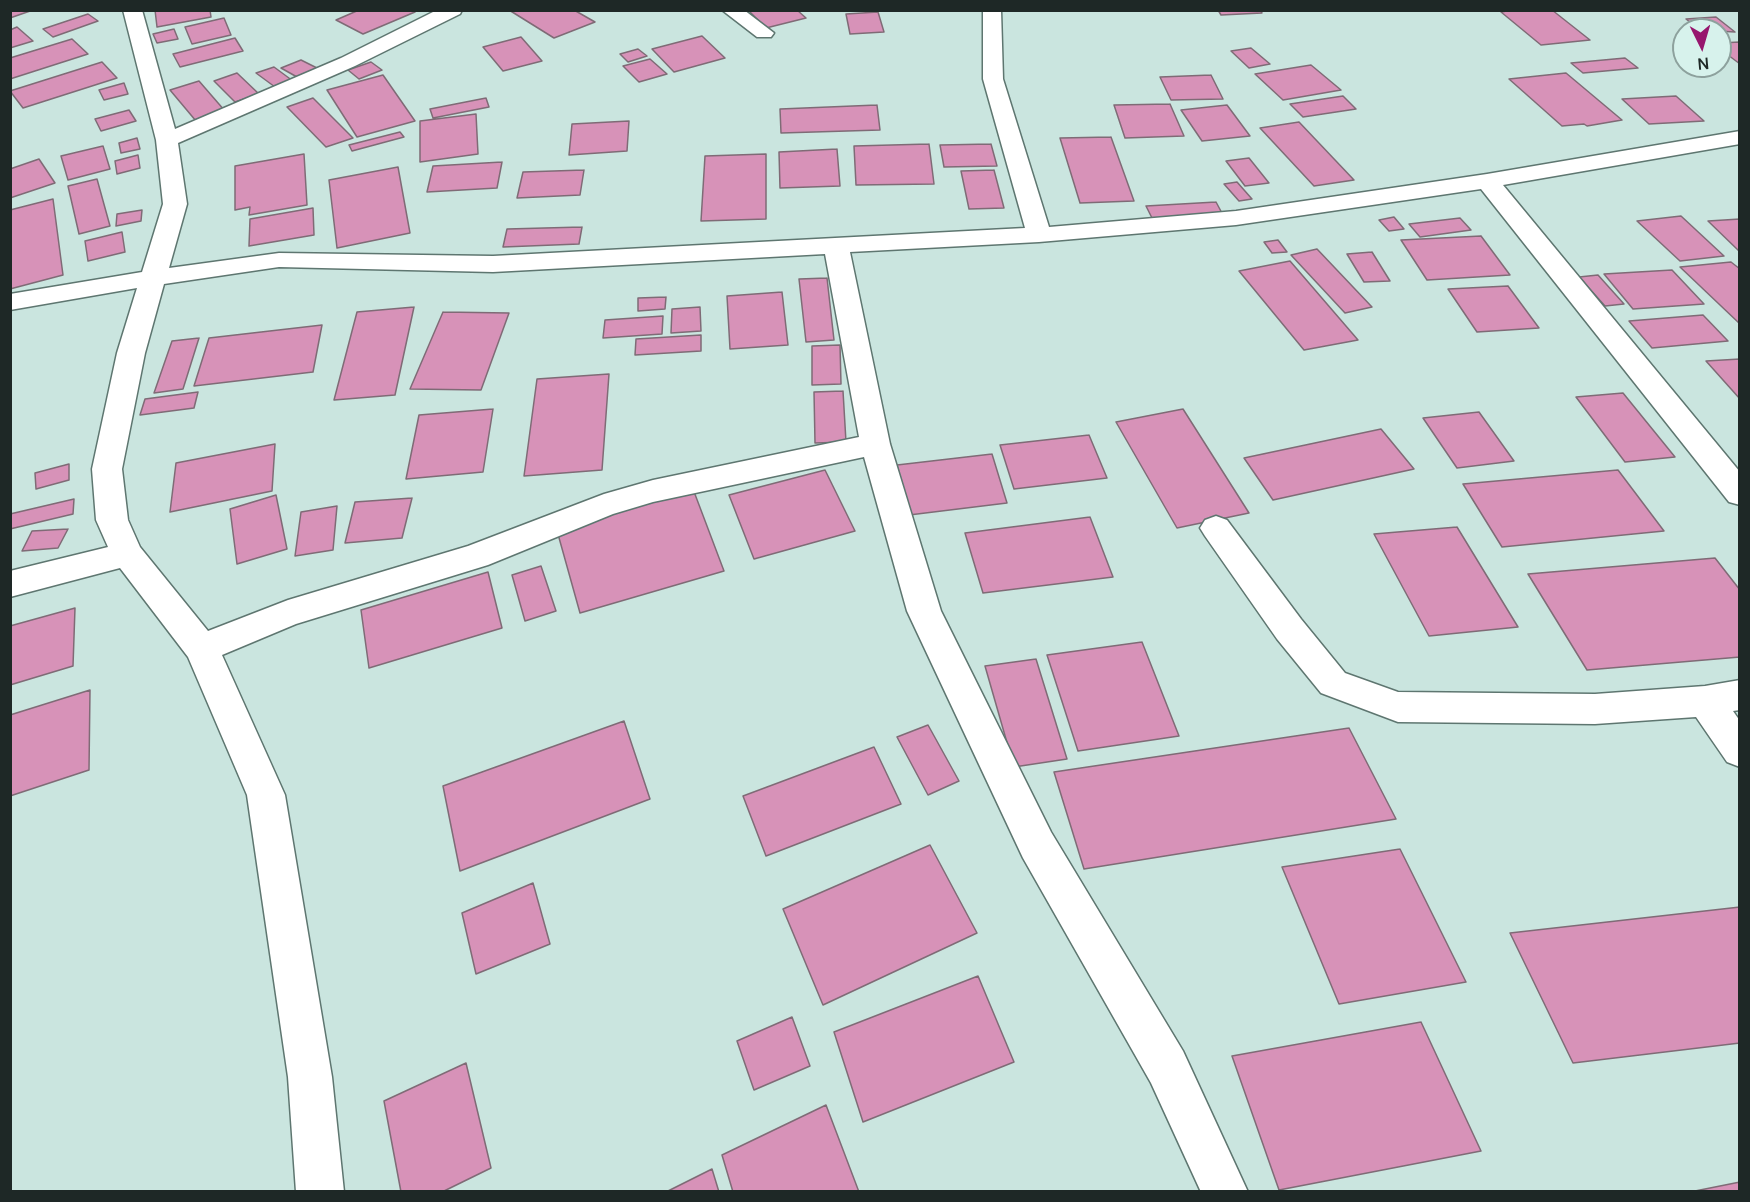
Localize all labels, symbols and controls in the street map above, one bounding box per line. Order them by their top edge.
north arrow [1672,18,1732,78]
text: N [1697,52,1710,75]

